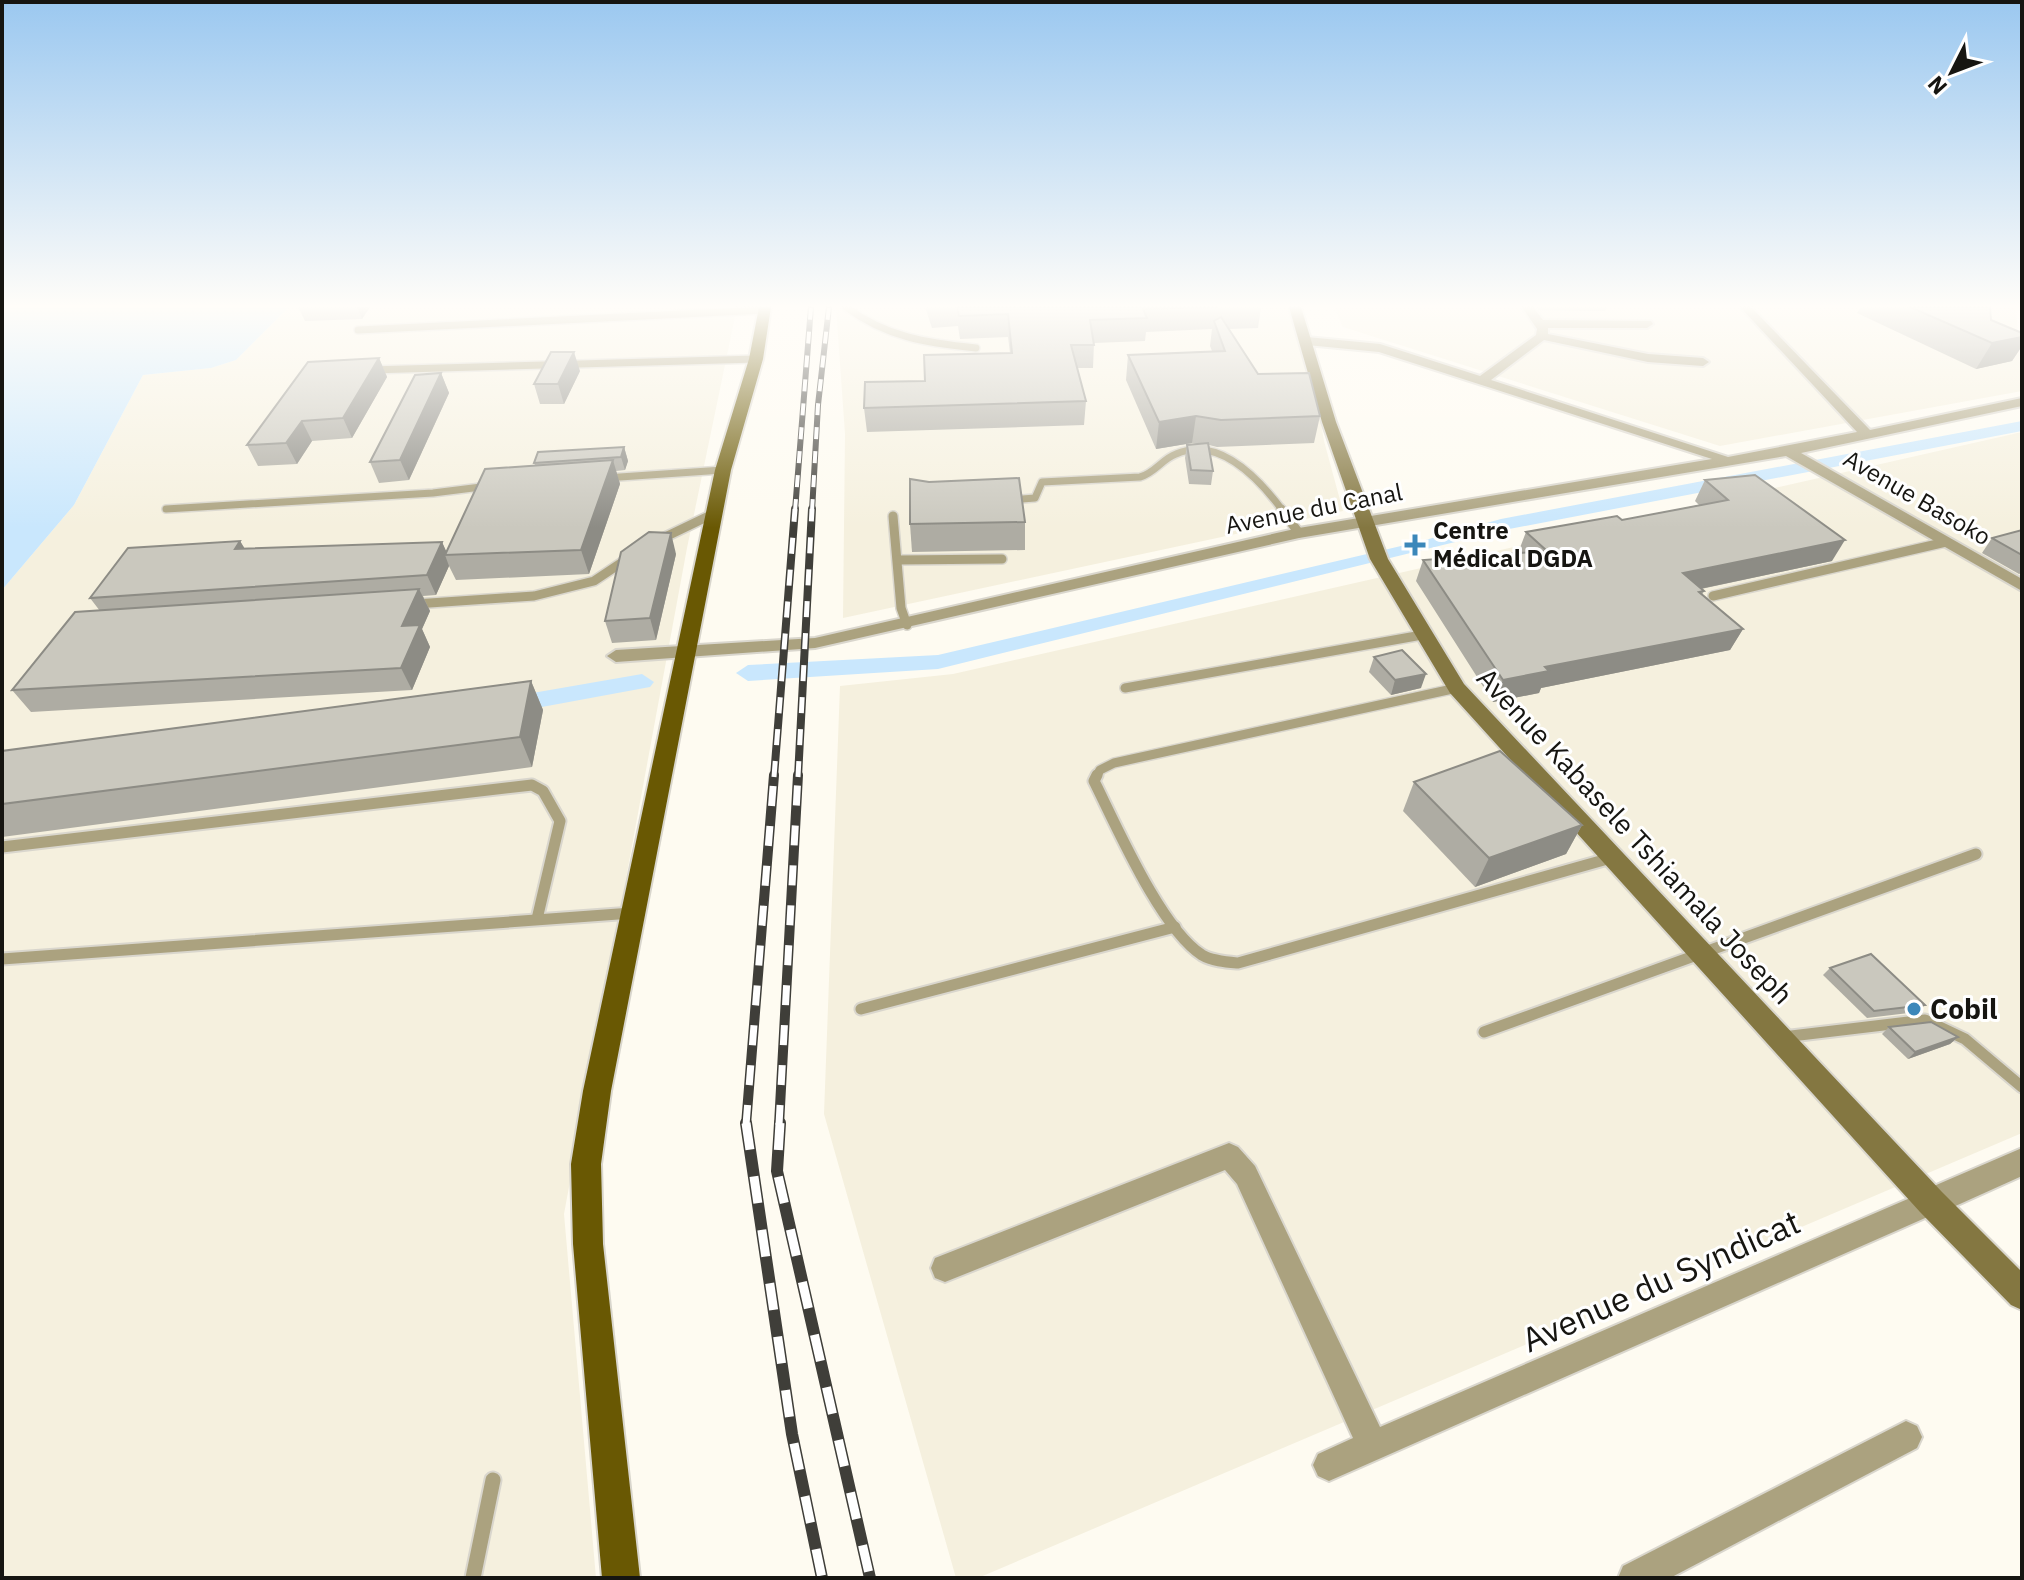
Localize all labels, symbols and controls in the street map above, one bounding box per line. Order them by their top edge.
north arrow [1912,32,1992,112]
text: N [1921,70,1953,101]
street label: Avenue Basoko [1838,442,1997,552]
street label: Avenue du Canal [1223,475,1405,541]
place label: Centre Médical DGDA [1433,514,1593,574]
marker: Centre Médical DGDA [1404,534,1426,556]
street label: Avenue Kabasele Tshiamala Joseph [1469,659,1801,1012]
place label: Cobil [1930,990,1998,1027]
marker: Cobil [1905,1000,1923,1018]
street label: Avenue du Syndicat [1515,1199,1807,1361]

